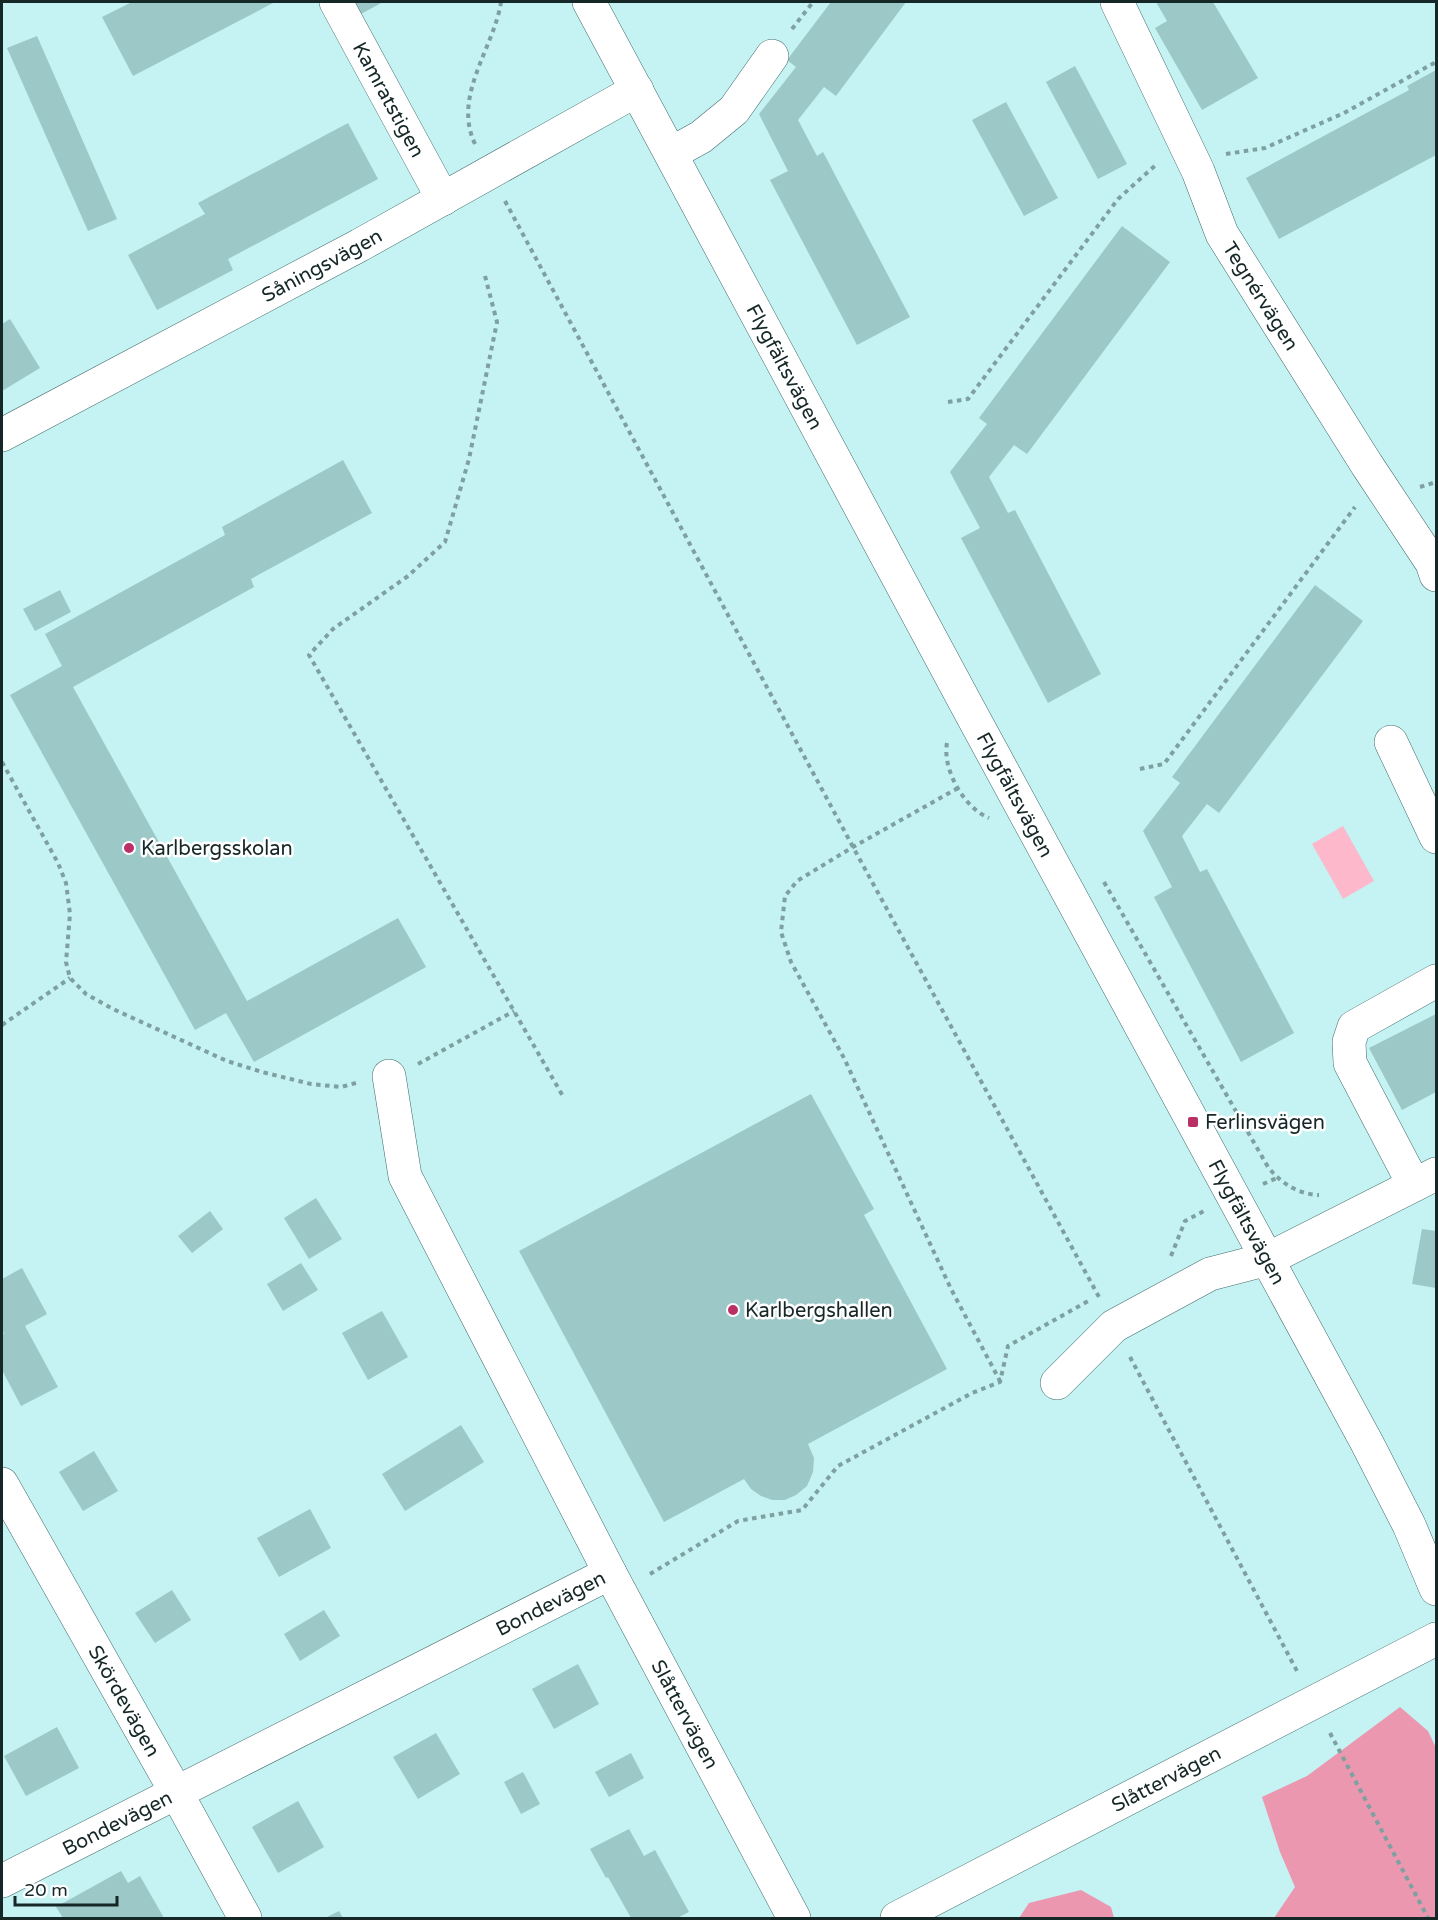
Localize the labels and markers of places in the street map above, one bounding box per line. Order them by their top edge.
place label: Karlbergsskolan [141,837,293,861]
marker: Karlbergsskolan [122,841,136,855]
place label: Ferlinsvägen [1205,1111,1325,1135]
marker: Ferlinsvägen [1186,1115,1200,1129]
place label: Karlbergshallen [745,1299,893,1323]
marker: Karlbergshallen [726,1303,740,1317]

